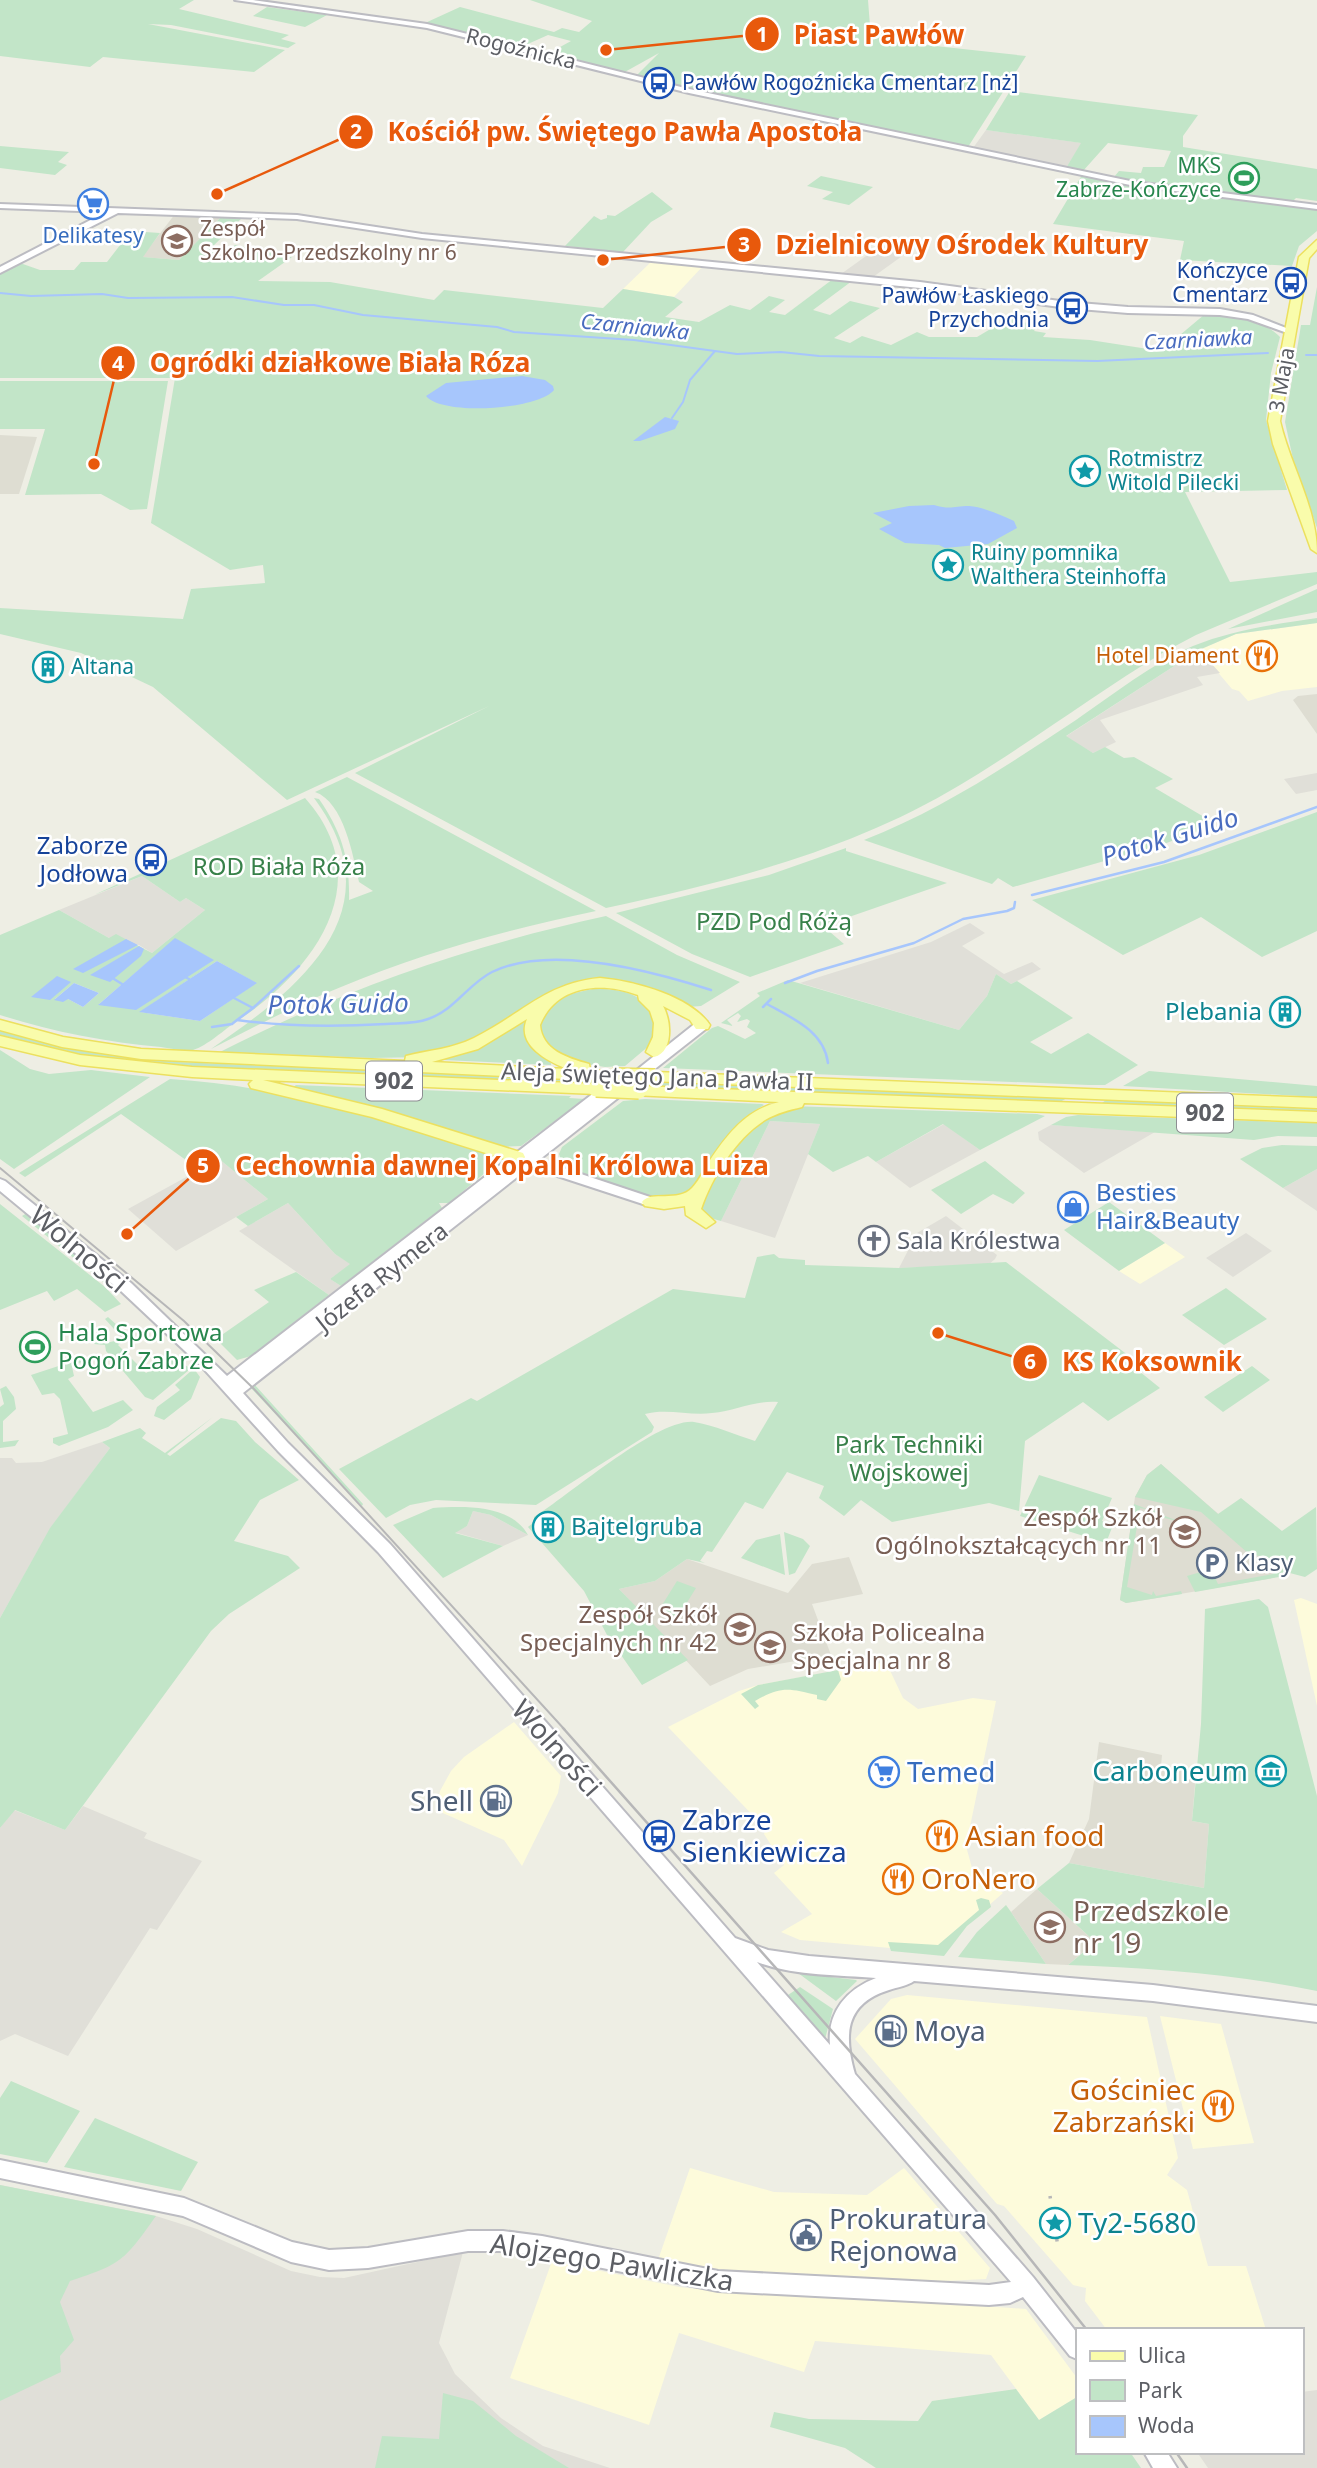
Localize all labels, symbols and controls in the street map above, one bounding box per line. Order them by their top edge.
callout: Piast Pawłów [745,11,978,58]
text: Piast Pawłów [794,16,964,52]
text: 1 [756,20,768,48]
street label: Rogoźnicka [463,21,579,75]
bus stop icon: Pawłów Rogoźnicka Cmentarz [nż] [642,66,676,100]
place label: Pawłów Rogoźnicka Cmentarz [nż] [682,68,1018,96]
callout: Kościół pw. Świętego Pawła Apostoła [339,108,877,155]
text: Kościół pw. Świętego Pawła Apostoła [388,113,862,149]
text: 2 [350,117,362,145]
place label: MKS Zabrze-Kończyce [1056,151,1221,203]
sports icon: MKS Zabrze-Kończyce [1227,161,1261,195]
supermarket icon: Delikatesy [76,187,110,221]
place label: Zespół Szkolno-Przedszkolny nr 6 [200,214,457,266]
place label: Delikatesy [42,221,144,249]
callout: Dzielnicowy Ośrodek Kultury [727,221,1163,268]
school or university icon: Zespół Szkolno-Przedszkolny nr 6 [160,224,194,258]
text: Dzielnicowy Ośrodek Kultury [776,226,1149,262]
text: 3 [738,230,750,258]
place label: Kończyce Cmentarz [1172,256,1268,308]
bus stop icon: Kończyce Cmentarz [1274,266,1308,300]
place label: Pawłów Łaskiego Przychodnia [881,281,1049,333]
bus stop icon: Pawłów Łaskiego Przychodnia [1055,291,1089,325]
water label: Czarniawka [579,306,691,346]
water label: Czarniawka [1143,322,1253,356]
callout: Ogródki działkowe Biała Róza [101,340,544,387]
text: Ogródki działkowe Biała Róza [150,344,530,380]
street label: 3 Maja [1262,345,1300,415]
text: 4 [112,349,124,377]
place label: Rotmistrz Witold Pilecki [1108,444,1239,496]
place icon: Rotmistrz Witold Pilecki [1068,454,1102,488]
place label: Ruiny pomnika Walthera Steinhoffa [971,538,1166,590]
place icon: Ruiny pomnika Walthera Steinhoffa [931,548,965,582]
restaurant icon: Hotel Diament [1245,639,1279,673]
place label: Hotel Diament [1096,641,1239,669]
building icon: Altana [31,650,65,684]
place label: Altana [71,652,134,680]
water label: Potok Guido [1097,798,1243,874]
place label: Zaborze Jodłowa [37,828,128,889]
bus stop icon: Zaborze Jodłowa [134,843,168,877]
park label: ROD Biała Róża [193,849,365,882]
park label: PZD Pod Różą [696,904,852,937]
water label: Potok Guido [267,984,409,1022]
place label: Plebania [1165,994,1262,1027]
building icon: Plebania [1268,995,1302,1029]
street label: Aleja świętego Jana Pawła II [500,1054,814,1097]
road number: 902 [366,1062,422,1100]
road number: 902 [1177,1094,1233,1132]
callout: Cechownia dawnej Kopalni Królowa Luiza [186,1142,782,1189]
text: Cechownia dawnej Kopalni Królowa Luiza [235,1147,769,1183]
text: 5 [197,1151,209,1179]
place label: Besties Hair&Beauty [1096,1175,1240,1236]
shop icon: Besties Hair&Beauty [1056,1190,1090,1224]
street label: Wolności [22,1196,137,1301]
street label: Józefa Rymera [306,1214,454,1339]
place label: Sala Królestwa [897,1223,1061,1256]
church icon: Sala Królestwa [857,1224,891,1258]
place label: Hala Sportowa Pogoń Zabrze [58,1315,223,1376]
sports icon: Hala Sportowa Pogoń Zabrze [18,1330,52,1364]
callout: KS Koksownik [1013,1338,1256,1385]
text: KS Koksownik [1062,1343,1243,1379]
text: 6 [1024,1347,1036,1375]
park label: Park Techniki Wojskowej [835,1427,983,1488]
place label: Zespół Szkół Ogólnokształcących nr 11 [875,1500,1163,1561]
place label: Bajtelgruba [571,1509,702,1542]
building icon: Bajtelgruba [531,1510,565,1544]
school or university icon: Zespół Szkół Ogólnokształcących nr 11 [1168,1515,1202,1549]
place label: Klasy [1235,1545,1294,1578]
parking icon: Klasy [1195,1546,1229,1580]
place label: Zespół Szkół Specjalnych nr 42 [520,1597,718,1658]
school or university icon: Zespół Szkół Specjalnych nr 42 [723,1612,757,1646]
place label: Szkoła Policealna Specjalna nr 8 [793,1615,985,1676]
school or university icon: Szkoła Policealna Specjalna nr 8 [753,1630,787,1664]
street label: Wolności [504,1691,611,1804]
place label: Carboneum [1092,1751,1248,1789]
place label: Temed [907,1752,996,1790]
museum icon: Carboneum [1254,1754,1288,1788]
supermarket icon: Temed [867,1755,901,1789]
place label: Shell [410,1781,473,1819]
fuel station icon: Shell [479,1784,513,1818]
place label: Zabrze Sienkiewicza [682,1800,847,1870]
place label: Asian food [965,1816,1105,1854]
bus stop icon: Zabrze Sienkiewicza [642,1819,676,1853]
restaurant icon: Asian food [925,1819,959,1853]
place label: OroNero [921,1859,1036,1897]
restaurant icon: OroNero [881,1862,915,1896]
place label: Przedszkole nr 19 [1073,1891,1229,1961]
school or university icon: Przedszkole nr 19 [1033,1910,1067,1944]
place label: Moya [914,2011,986,2049]
fuel station icon: Moya [874,2014,908,2048]
place label: Gościniec Zabrzański [1053,2070,1195,2140]
restaurant icon: Gościniec Zabrzański [1201,2089,1235,2123]
place label: Prokuratura Rejonowa [829,2199,987,2269]
place label: Ty2-5680 [1078,2203,1196,2241]
place icon: Ty2-5680 [1038,2206,1072,2240]
public building icon: Prokuratura Rejonowa [789,2218,823,2252]
street label: Alojzego Pawliczka [488,2223,737,2299]
legend [1076,2328,1303,2454]
text: Ulica [1138,2341,1186,2369]
text: Park [1138,2376,1183,2404]
text: Woda [1138,2411,1195,2439]

